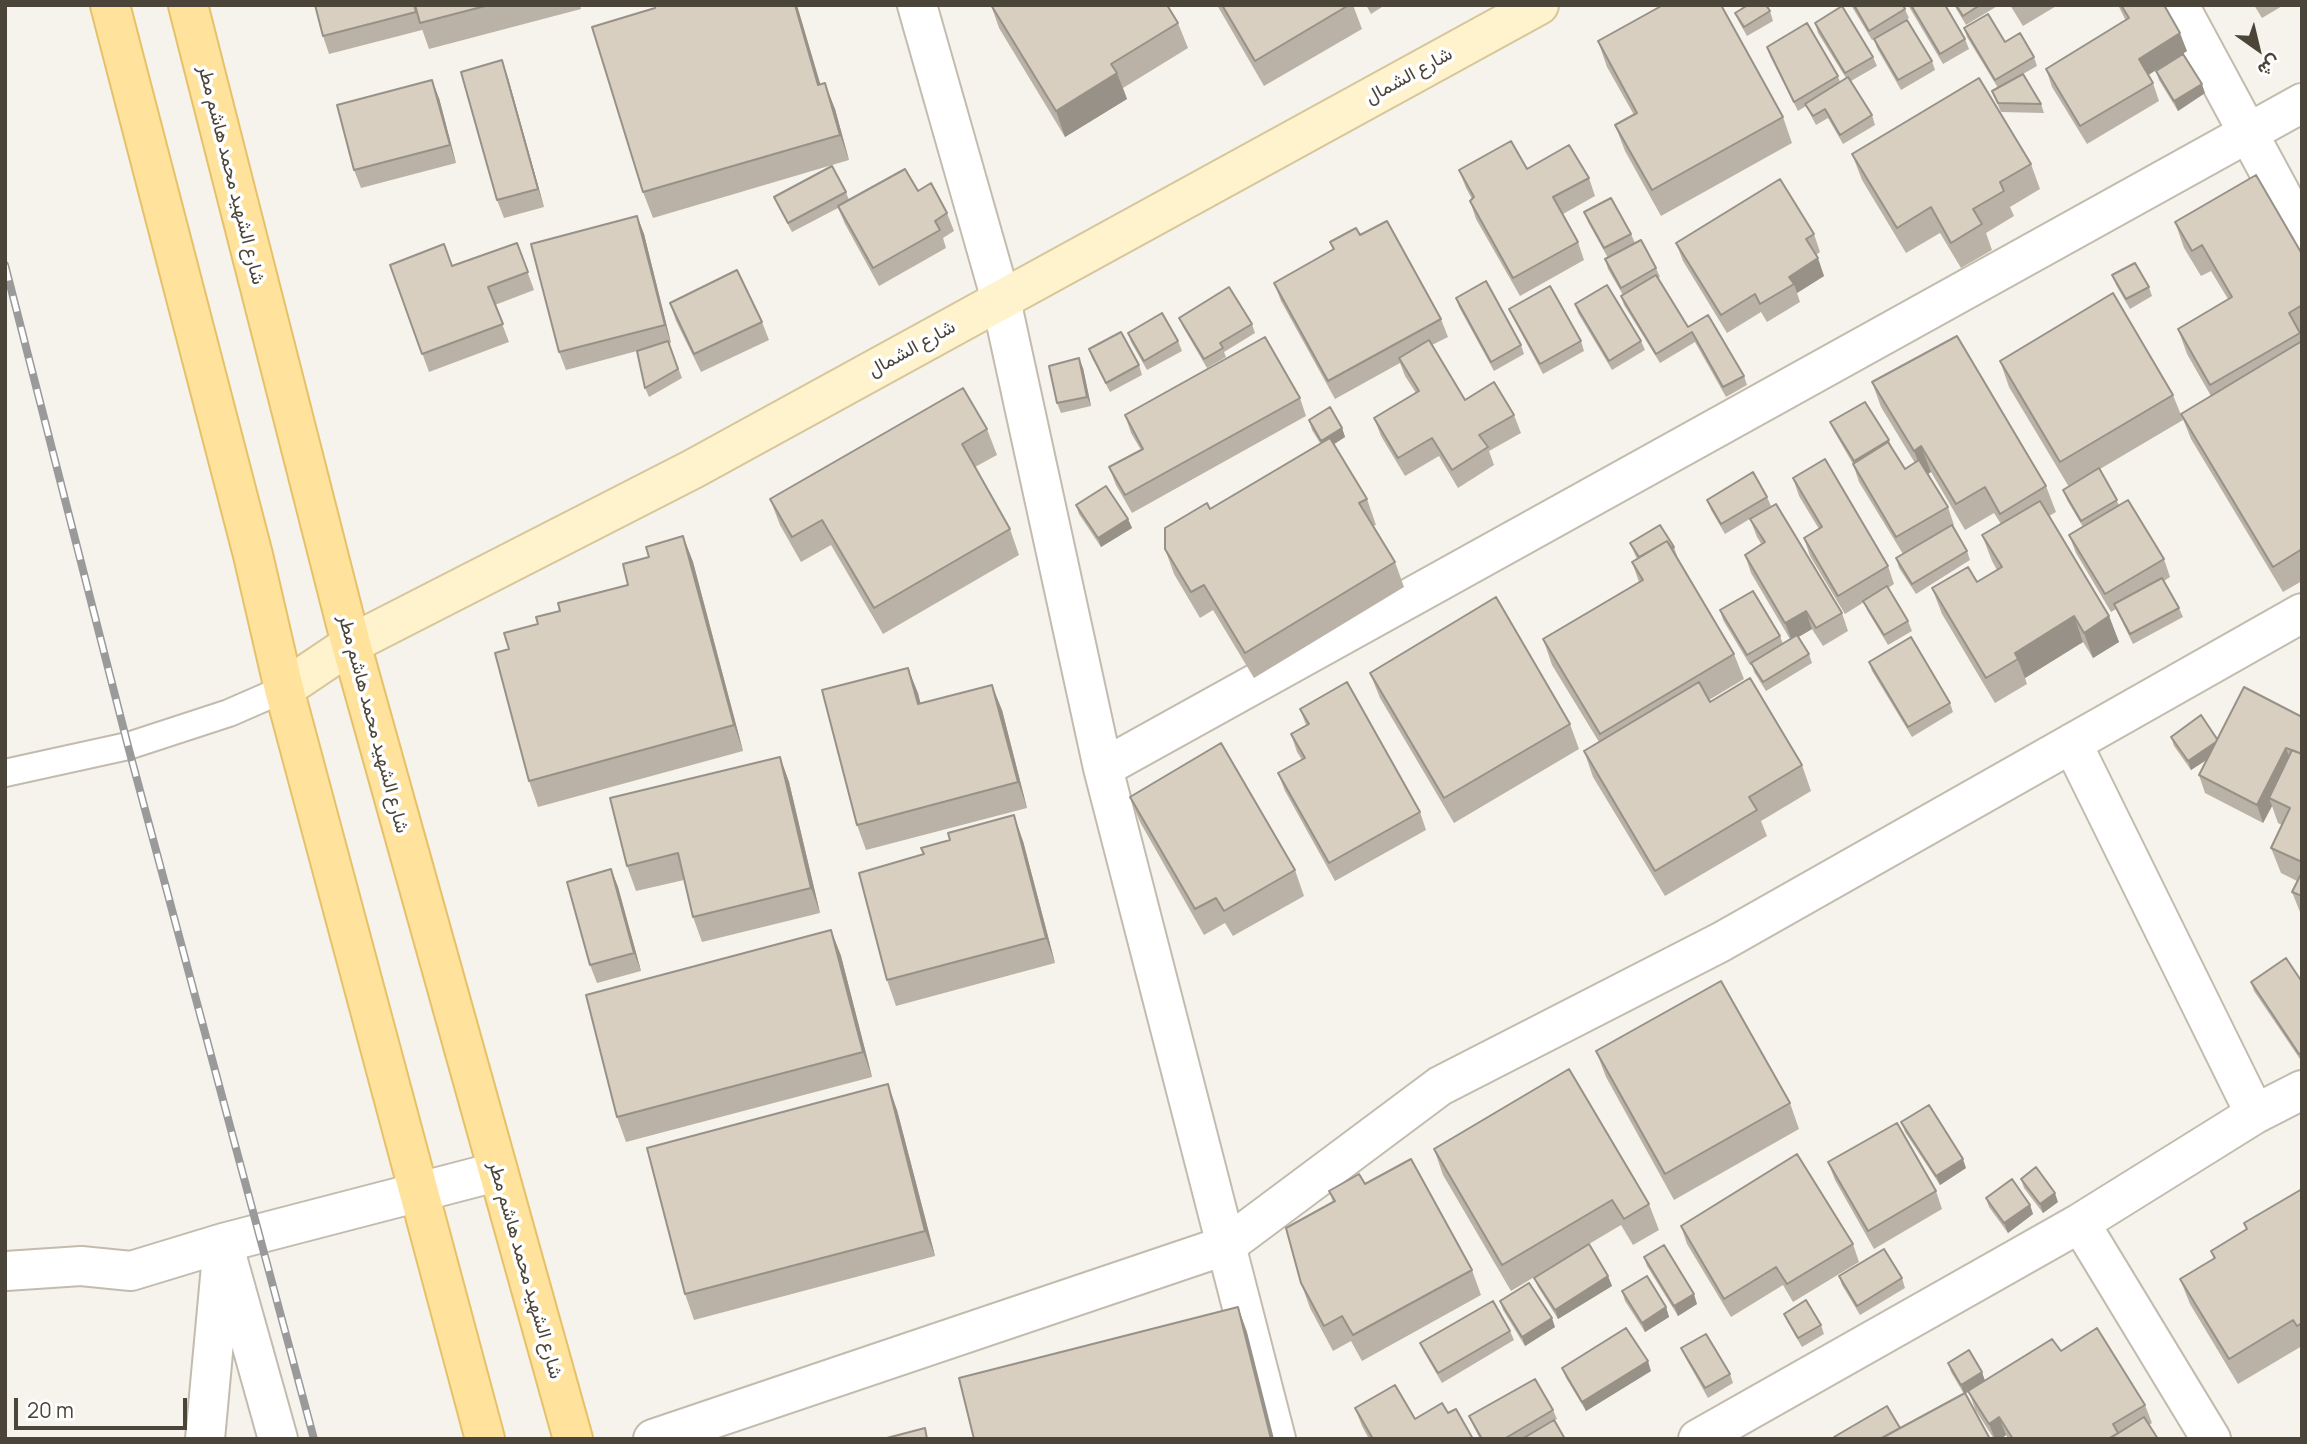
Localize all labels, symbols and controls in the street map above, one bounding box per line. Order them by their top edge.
north arrow [2223,14,2293,84]
street label: شارع الشمال [1362,43,1456,109]
text: ش [2253,49,2286,84]
street label: شارع الشهيد محمد هاشم مطر [193,63,269,287]
street label: شارع الشمال [865,316,959,382]
street label: شارع الشهيد محمد هاشم مطر [333,612,413,836]
street label: شارع الشهيد محمد هاشم مطر [483,1159,567,1381]
scale bar [18,1384,191,1428]
text: 20 m [27,1396,74,1424]

